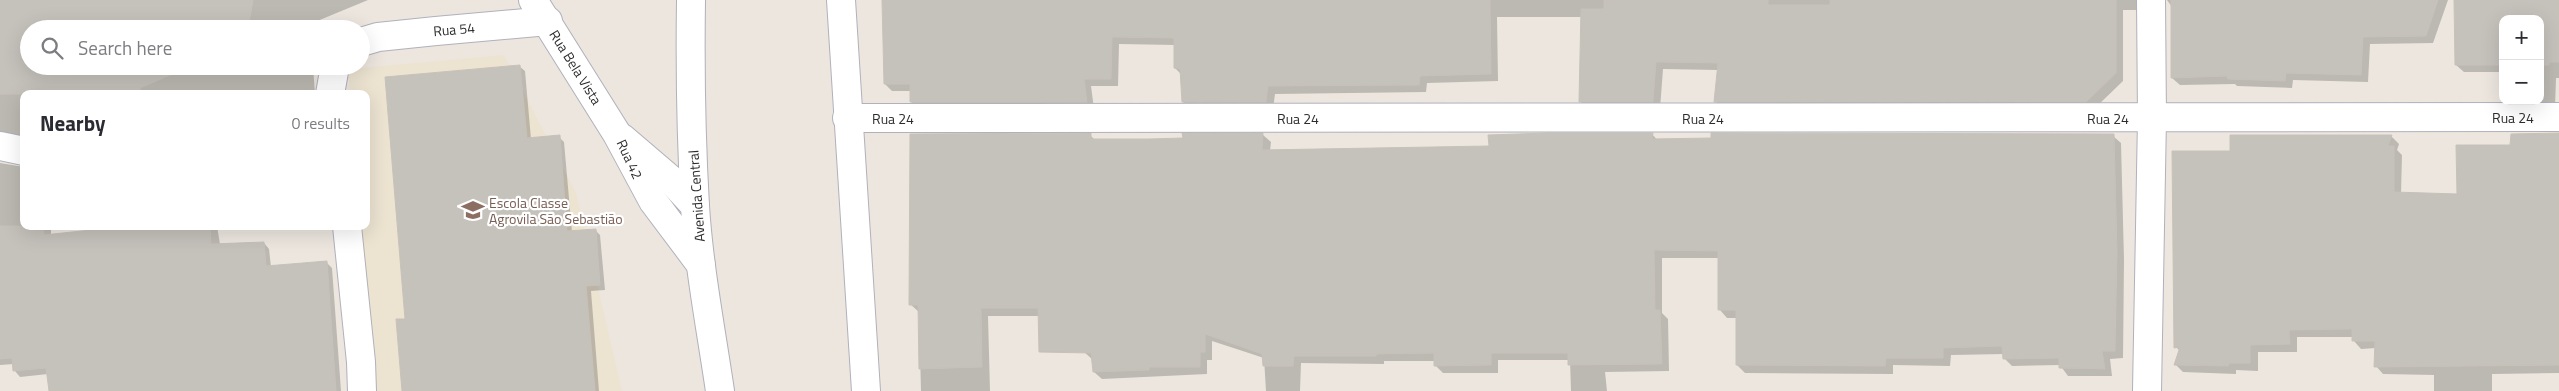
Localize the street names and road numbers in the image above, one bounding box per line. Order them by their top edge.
street label: Rua 54 [432,17,476,41]
street label: Rua Bela Vista [545,25,607,109]
street label: Rua 24 [2492,107,2534,128]
street label: Rua 24 [872,108,914,129]
street label: Rua 24 [1277,108,1319,129]
street label: Rua 24 [1682,108,1724,129]
street label: Rua 24 [2087,108,2129,129]
street label: Rua 42 [612,136,648,182]
street label: Avenida Central [682,149,710,243]

